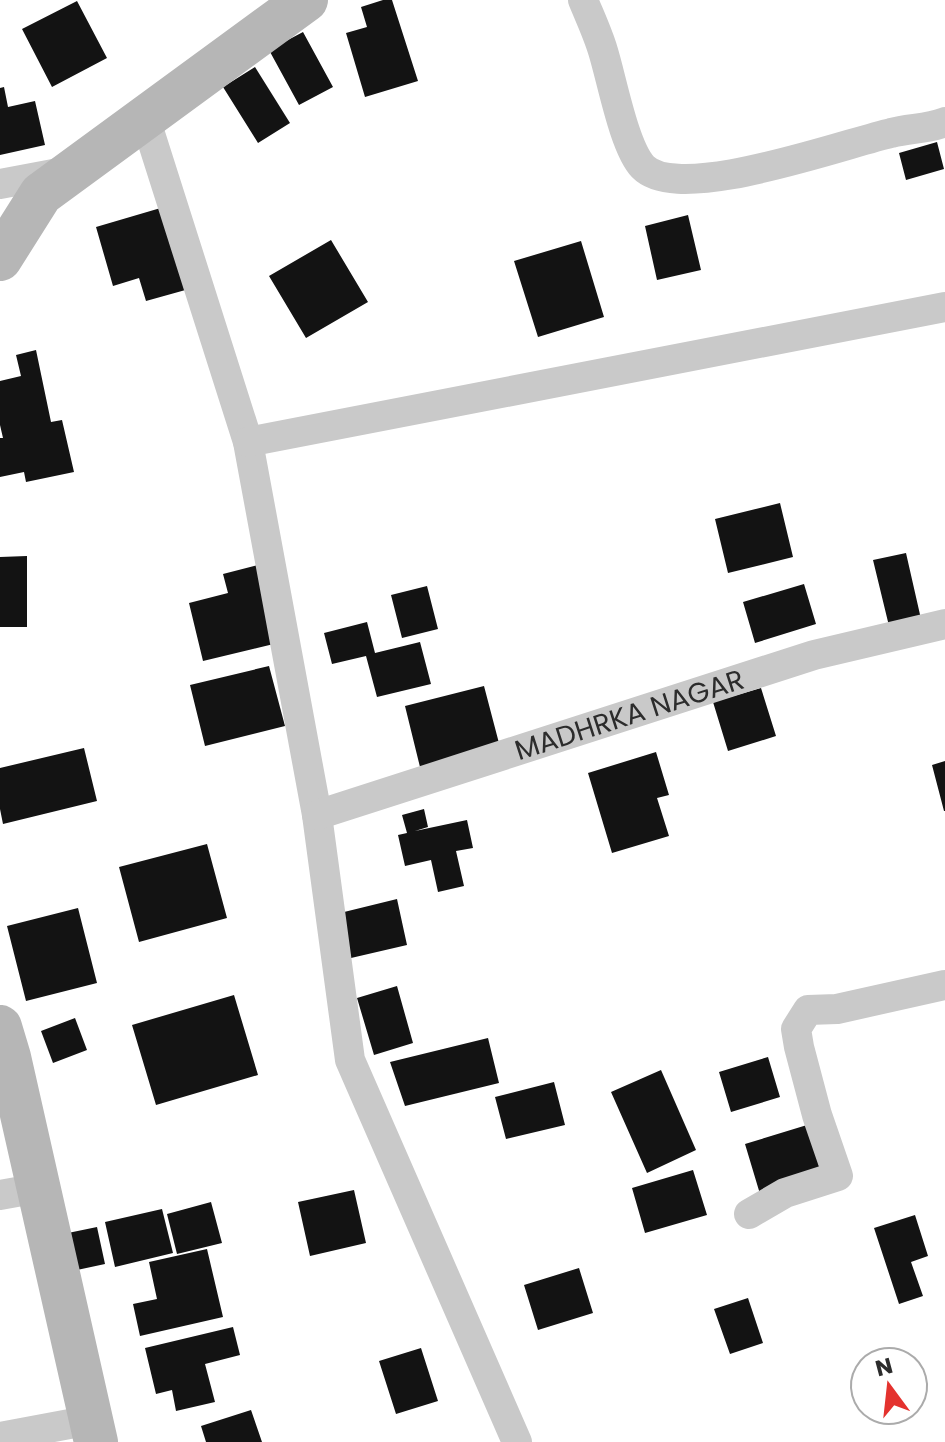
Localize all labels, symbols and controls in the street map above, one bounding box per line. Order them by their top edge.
street label: MADHRKA NAGAR [510,660,749,770]
north arrow [849,1346,929,1426]
text: N [872,1350,896,1384]

